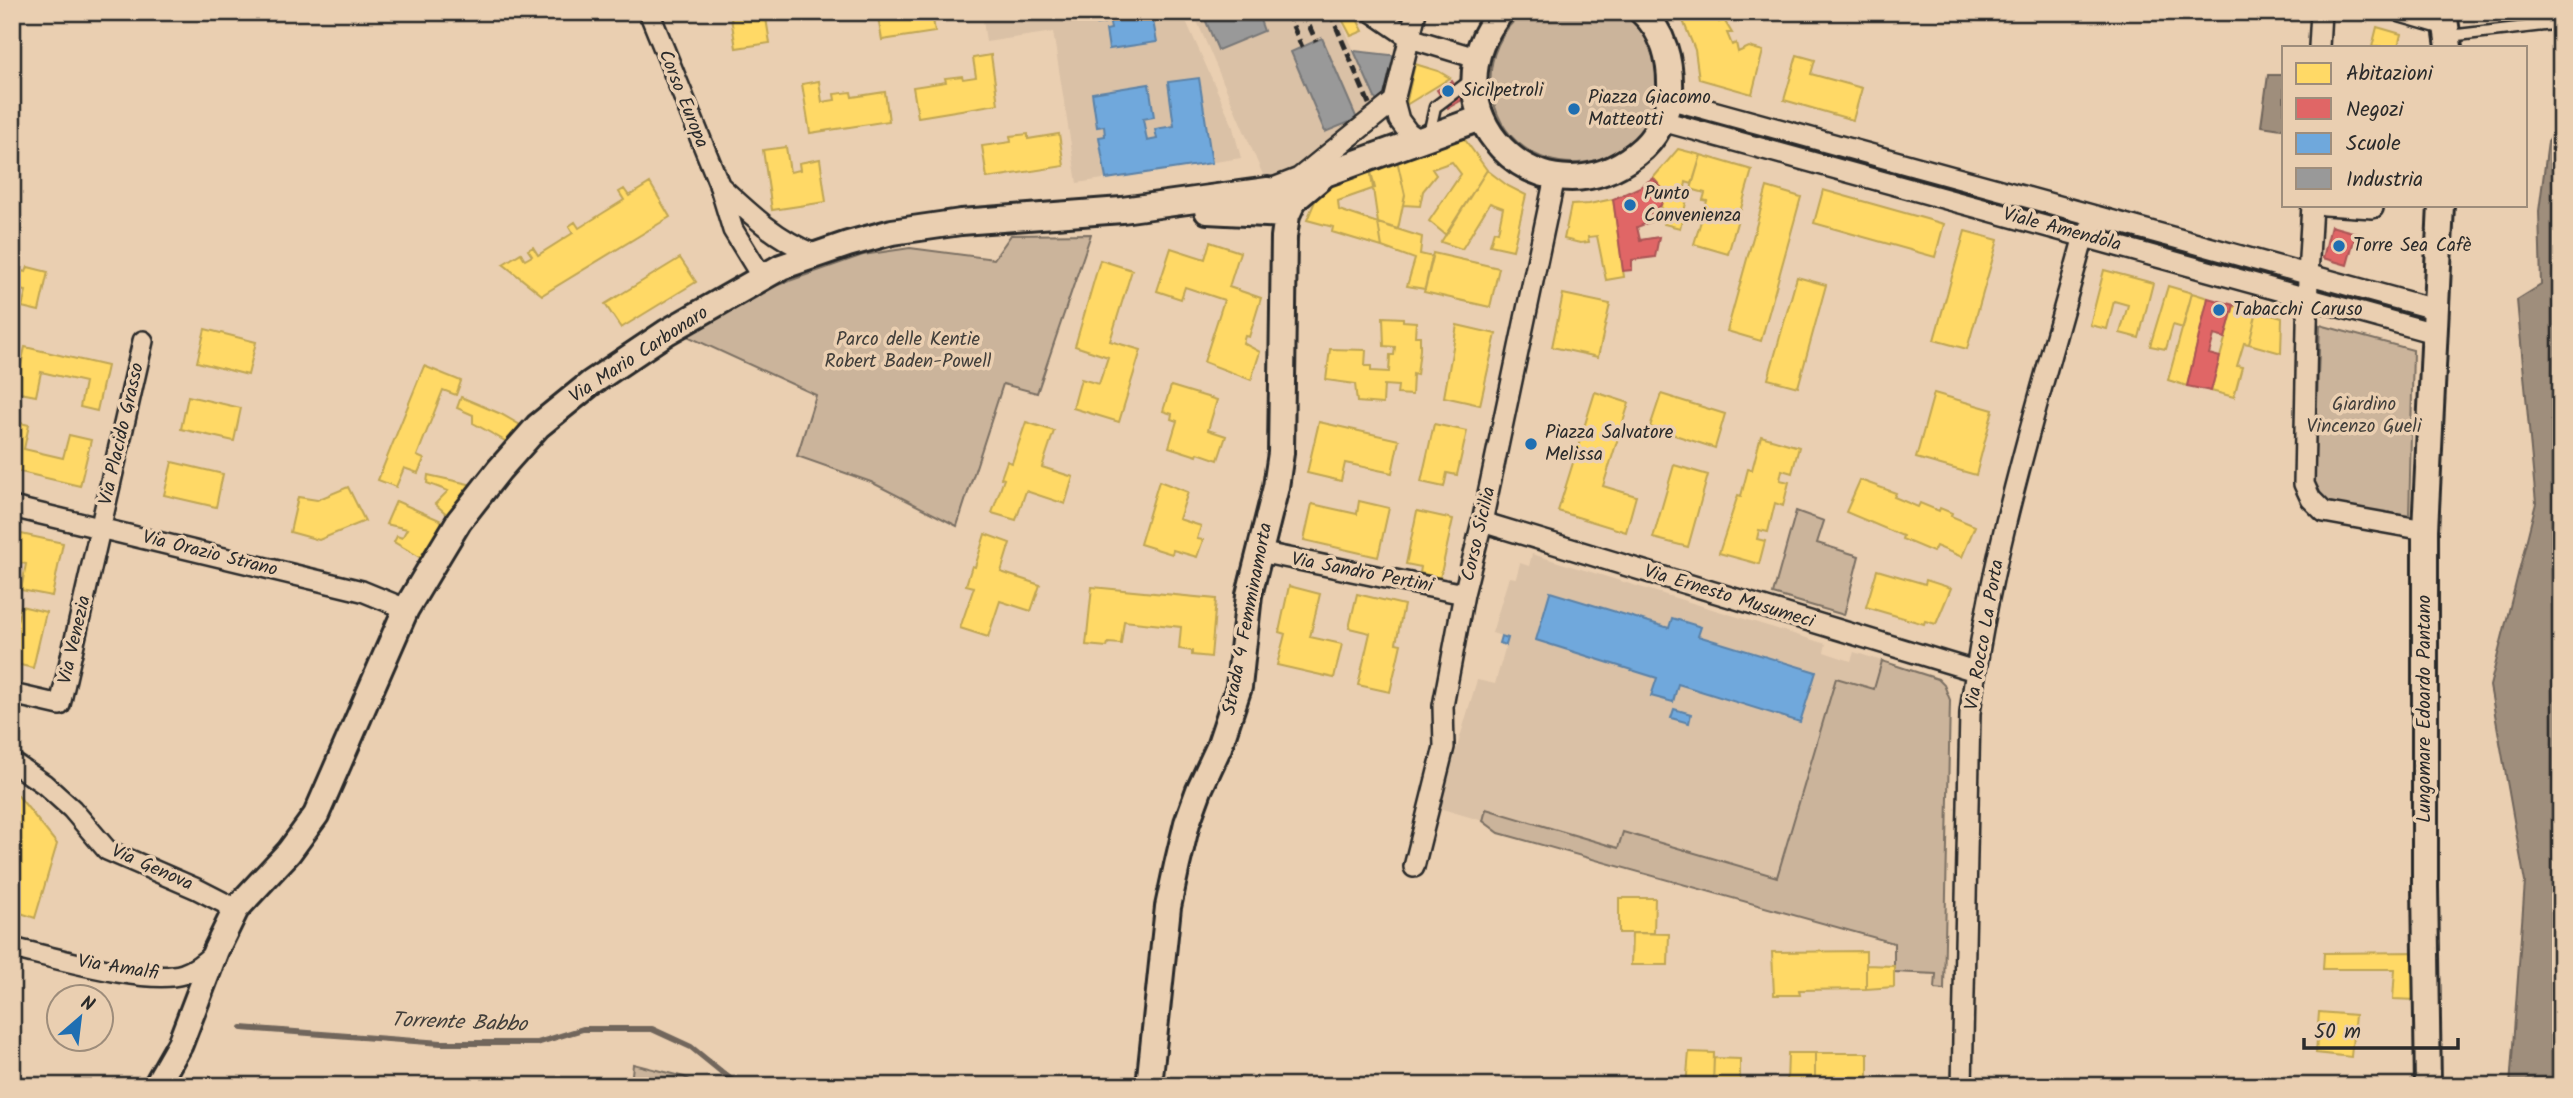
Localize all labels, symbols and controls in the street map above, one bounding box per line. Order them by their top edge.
street label: Corso Europa [650,45,716,153]
legend [2282,46,2528,206]
text: Abitazioni [2346,58,2434,91]
place label: Sicilpetroli [1462,76,1545,106]
marker: Sicilpetroli [1440,83,1456,99]
place label: Piazza Giacomo Matteotti [1588,83,1711,135]
text: Negozi [2346,94,2404,127]
marker: Piazza Giacomo Matteotti [1566,101,1582,117]
text: Scuole [2346,128,2401,161]
text: Industria [2346,164,2423,197]
place label: Punto Convenienza [1644,179,1741,231]
marker: Punto Convenienza [1622,197,1638,213]
street label: Viale Amendola [1999,200,2125,260]
place label: Torre Sea Cafè [2353,231,2472,261]
marker: Torre Sea Cafè [2331,238,2347,254]
place label: Tabacchi Caruso [2233,295,2363,325]
street label: Via Mario Carbonaro [563,299,715,411]
marker: Tabacchi Caruso [2211,302,2227,318]
park label: Parco delle Kentie Robert Baden-Powell [825,325,992,377]
street label: Via Placido Grasso [91,360,153,508]
park label: Giardino Vincenzo Gueli [2307,390,2423,442]
place label: Piazza Salvatore Melissa [1545,418,1674,470]
marker: Piazza Salvatore Melissa [1523,436,1539,452]
street label: Corso Sicilia [1454,484,1504,584]
street label: Strada 4 Femminamorta [1215,520,1281,718]
street label: Via Orazio Strano [139,523,281,585]
street label: Via Sandro Pertini [1288,545,1437,602]
street label: Via Ernesto Musumeci [1640,557,1819,638]
street label: Via Rocco La Porta [1957,557,2013,713]
street label: Via Venezia [50,593,100,687]
street label: Lungomare Edoardo Pantano [2410,595,2440,823]
street label: Via Genova [106,837,198,899]
street label: Via Amalfi [75,947,162,989]
north arrow [46,982,116,1052]
text: N [75,989,99,1021]
water label: Torrente Babbo [390,1004,529,1042]
scale bar [2304,1007,2458,1051]
text: 50 m [2314,1016,2361,1049]

